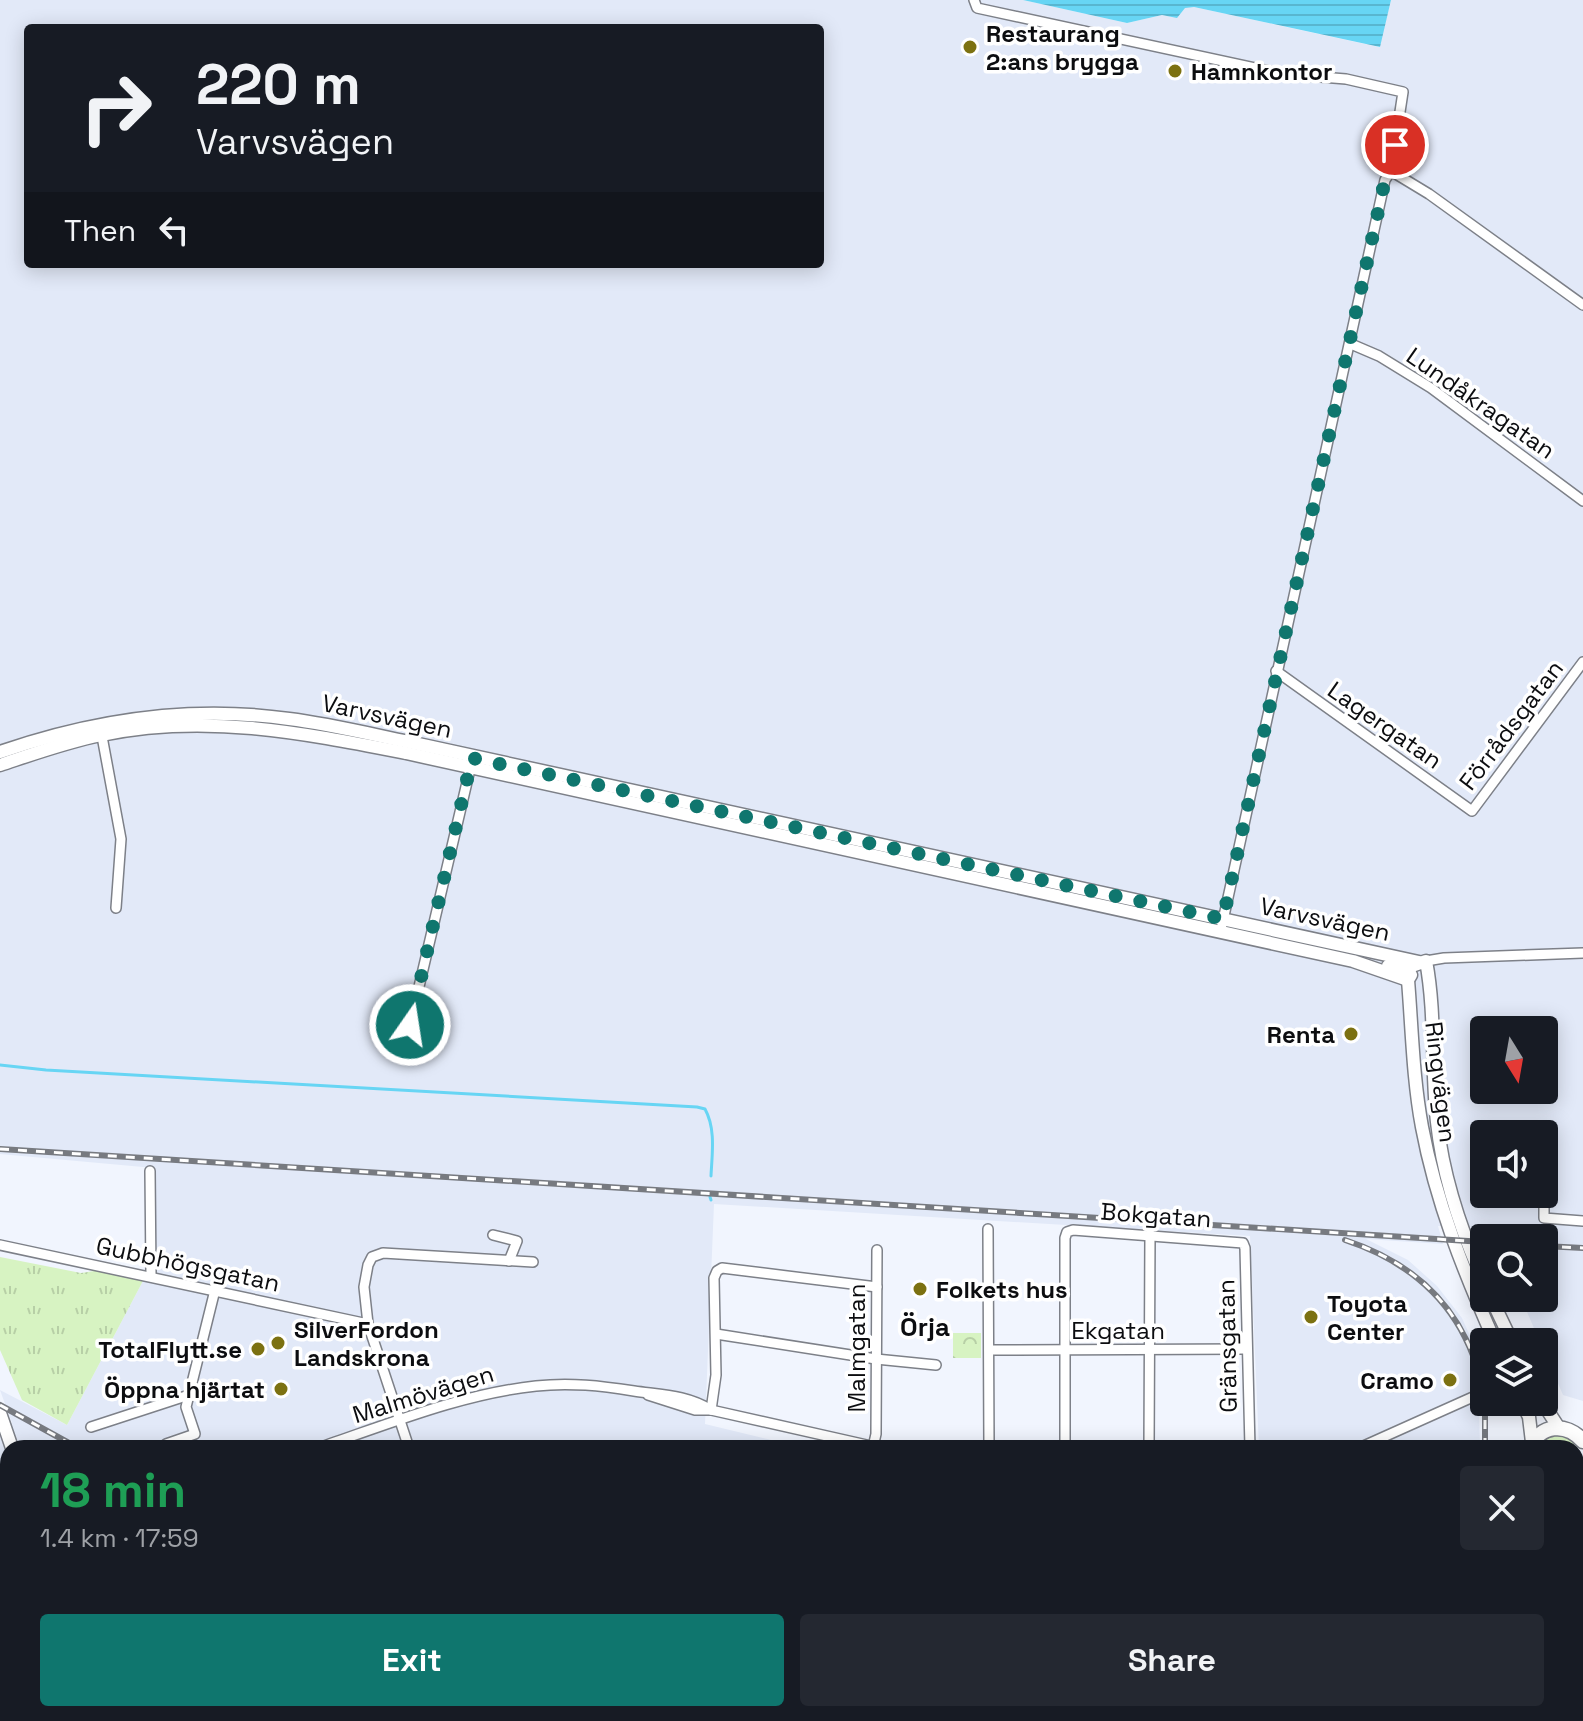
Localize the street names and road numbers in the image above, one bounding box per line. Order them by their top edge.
street label: Lundåkragatan [1401,340,1561,466]
street label: Förrådsgatan [1452,654,1570,796]
street label: Lagergatan [1322,674,1448,776]
street label: Varvsvägen [319,687,455,745]
street label: Varvsvägen [1257,890,1393,948]
street label: Ringvägen [1418,1020,1464,1144]
street label: Bokgatan [1100,1196,1212,1234]
street label: Gubbhögsgatan [93,1229,283,1299]
street label: Gränsgatan [1210,1279,1244,1413]
street label: Malmgatan [841,1283,872,1413]
street label: Ekgatan [1071,1315,1165,1346]
street label: Malmövägen [349,1358,497,1430]

